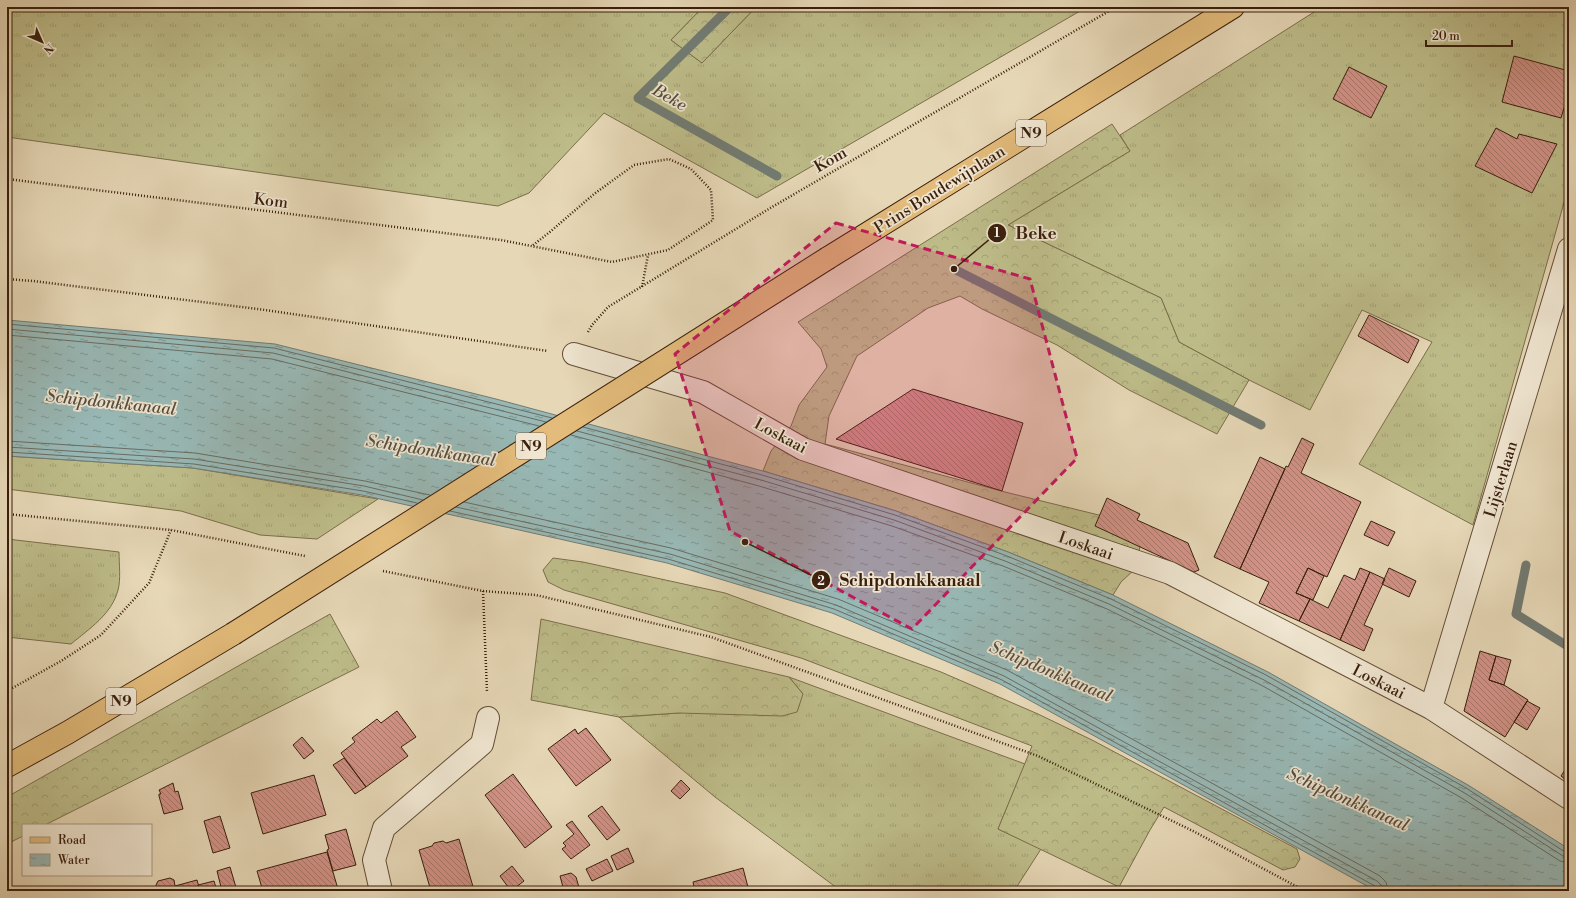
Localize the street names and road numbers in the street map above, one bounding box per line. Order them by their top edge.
road number: N9 [1016,120,1046,146]
street label: Prins Boudewijnlaan [870,141,1009,238]
street label: Kom [811,143,850,177]
street label: Kom [253,189,289,213]
street label: Loskaai [751,414,810,458]
road number: N9 [516,433,546,459]
street label: Lijsterlaan [1480,438,1522,520]
street label: Loskaai [1056,527,1116,565]
street label: Loskaai [1349,660,1408,704]
road number: N9 [106,688,136,714]

